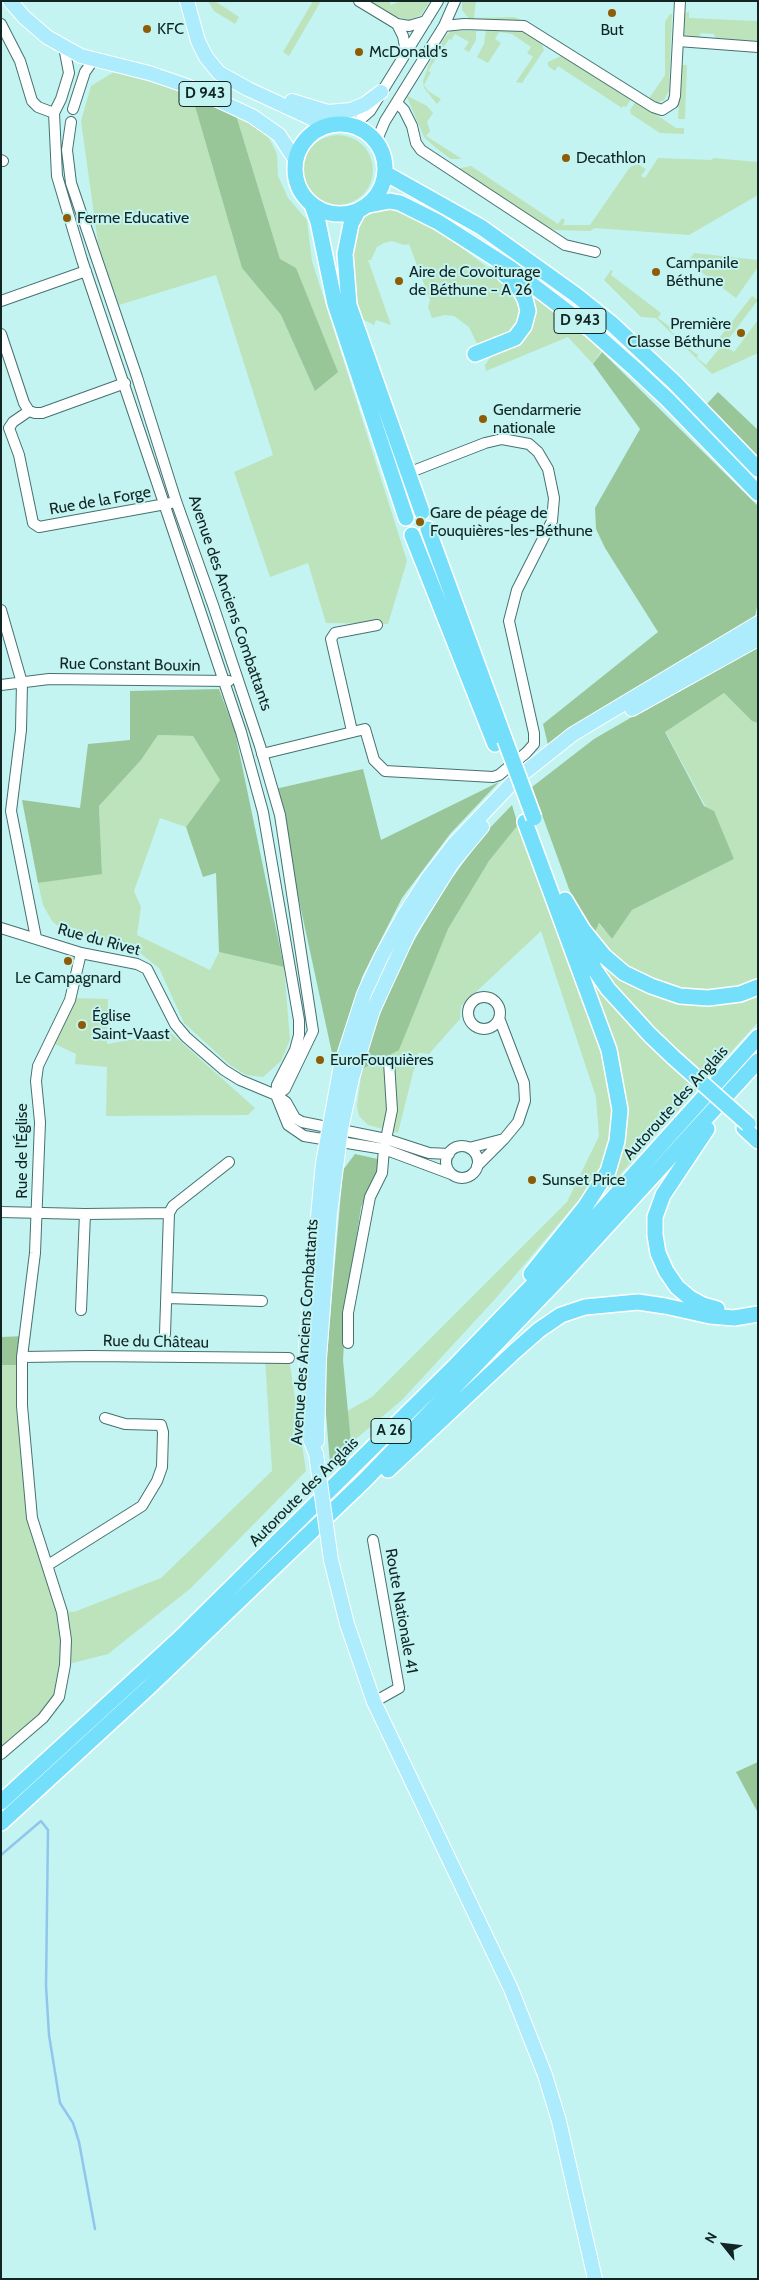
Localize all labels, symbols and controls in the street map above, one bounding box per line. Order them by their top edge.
marker: But [606,7,618,19]
place label: KFC [157,19,184,39]
place label: But [600,20,624,40]
marker: KFC [141,23,153,35]
place label: McDonald's [369,42,448,62]
marker: McDonald's [353,46,365,58]
road number: D 943 [179,82,231,106]
place label: Decathlon [576,148,646,168]
marker: Decathlon [560,152,572,164]
place label: Ferme Educative [77,208,189,228]
marker: Ferme Educative [61,212,73,224]
place label: Campanile Béthune [666,253,738,291]
place label: Aire de Covoiturage de Béthune − A 26 [409,262,540,300]
marker: Campanile Béthune [650,266,662,278]
marker: Aire de Covoiturage de Béthune − A 26 [393,275,405,287]
road number: D 943 [554,308,606,334]
place label: Première Classe Béthune [627,314,731,352]
marker: Première Classe Béthune [735,327,747,339]
place label: Gendarmerie nationale [493,400,581,438]
marker: Gendarmerie nationale [477,413,489,425]
street label: Rue de la Forge [48,483,152,519]
street label: Avenue des Anciens Combattants [184,493,276,713]
place label: Gare de péage de Fouquières-les-Béthune [430,503,593,541]
marker: Gare de péage de Fouquières-les-Béthune [414,516,426,528]
street label: Rue Constant Bouxin [59,654,201,676]
street label: Rue du Rivet [56,920,142,960]
marker: Le Campagnard [62,955,74,967]
place label: Le Campagnard [15,968,121,988]
place label: Église Saint-Vaast [92,1006,170,1044]
marker: Église Saint-Vaast [76,1019,88,1031]
street label: Autoroute des Anglais [620,1042,732,1164]
place label: EuroFouquières [330,1050,434,1070]
marker: EuroFouquières [314,1054,326,1066]
street label: Rue de l'Église [12,1103,32,1199]
place label: Sunset Price [542,1170,625,1190]
marker: Sunset Price [526,1174,538,1186]
street label: Avenue des Anciens Combattants [288,1218,322,1446]
street label: Rue du Château [103,1331,209,1353]
road number: A 26 [371,1418,411,1444]
street label: Autoroute des Anglais [245,1433,363,1551]
street label: Route Nationale 41 [381,1547,421,1675]
north arrow [699,2220,749,2270]
text: N [701,2229,721,2246]

